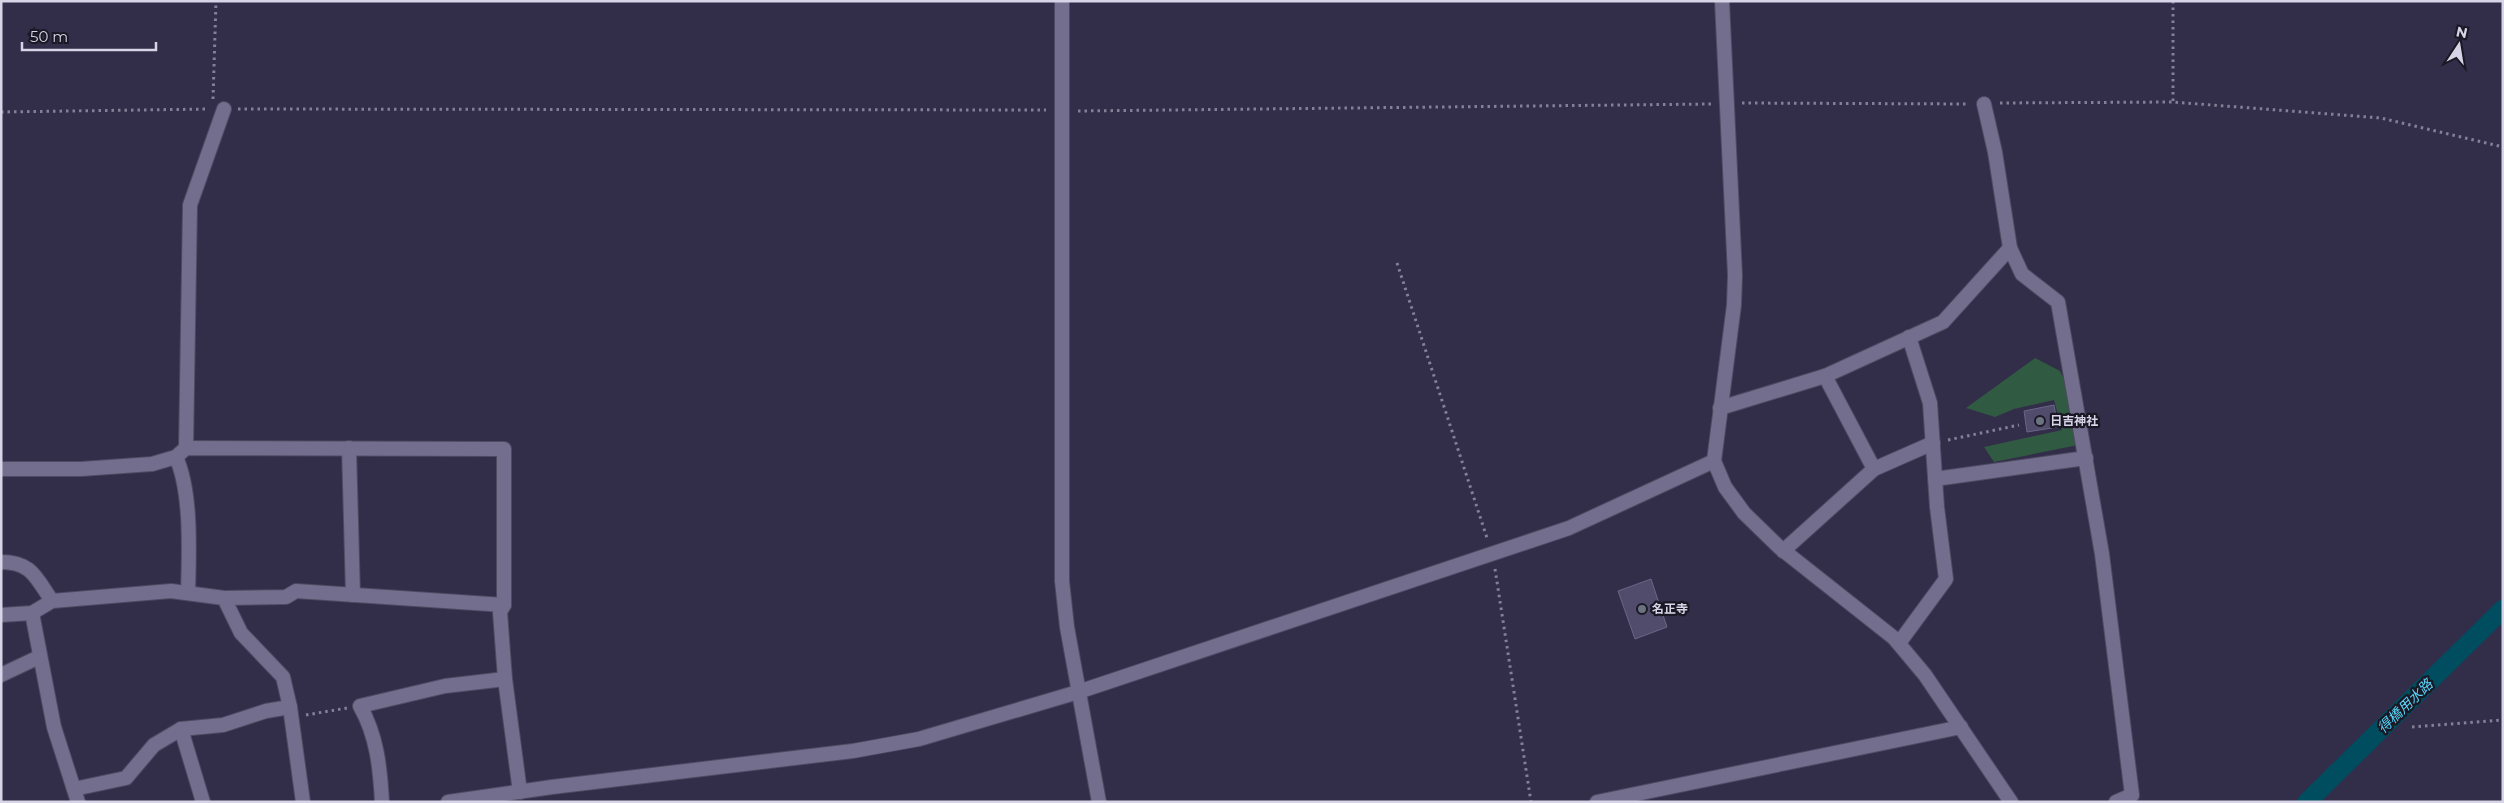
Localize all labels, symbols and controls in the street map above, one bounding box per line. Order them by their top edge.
scale bar [22,20,156,52]
north arrow [2434,20,2484,70]
text: N [2454,22,2469,42]
text: 50 m [30,27,68,46]
place label: 日吉神社 [2050,413,2098,428]
marker: 日吉神社 [2034,415,2046,427]
place label: 名正寺 [1652,601,1688,616]
marker: 名正寺 [1636,603,1648,615]
water label: 得橋用水路 [2374,675,2437,737]

